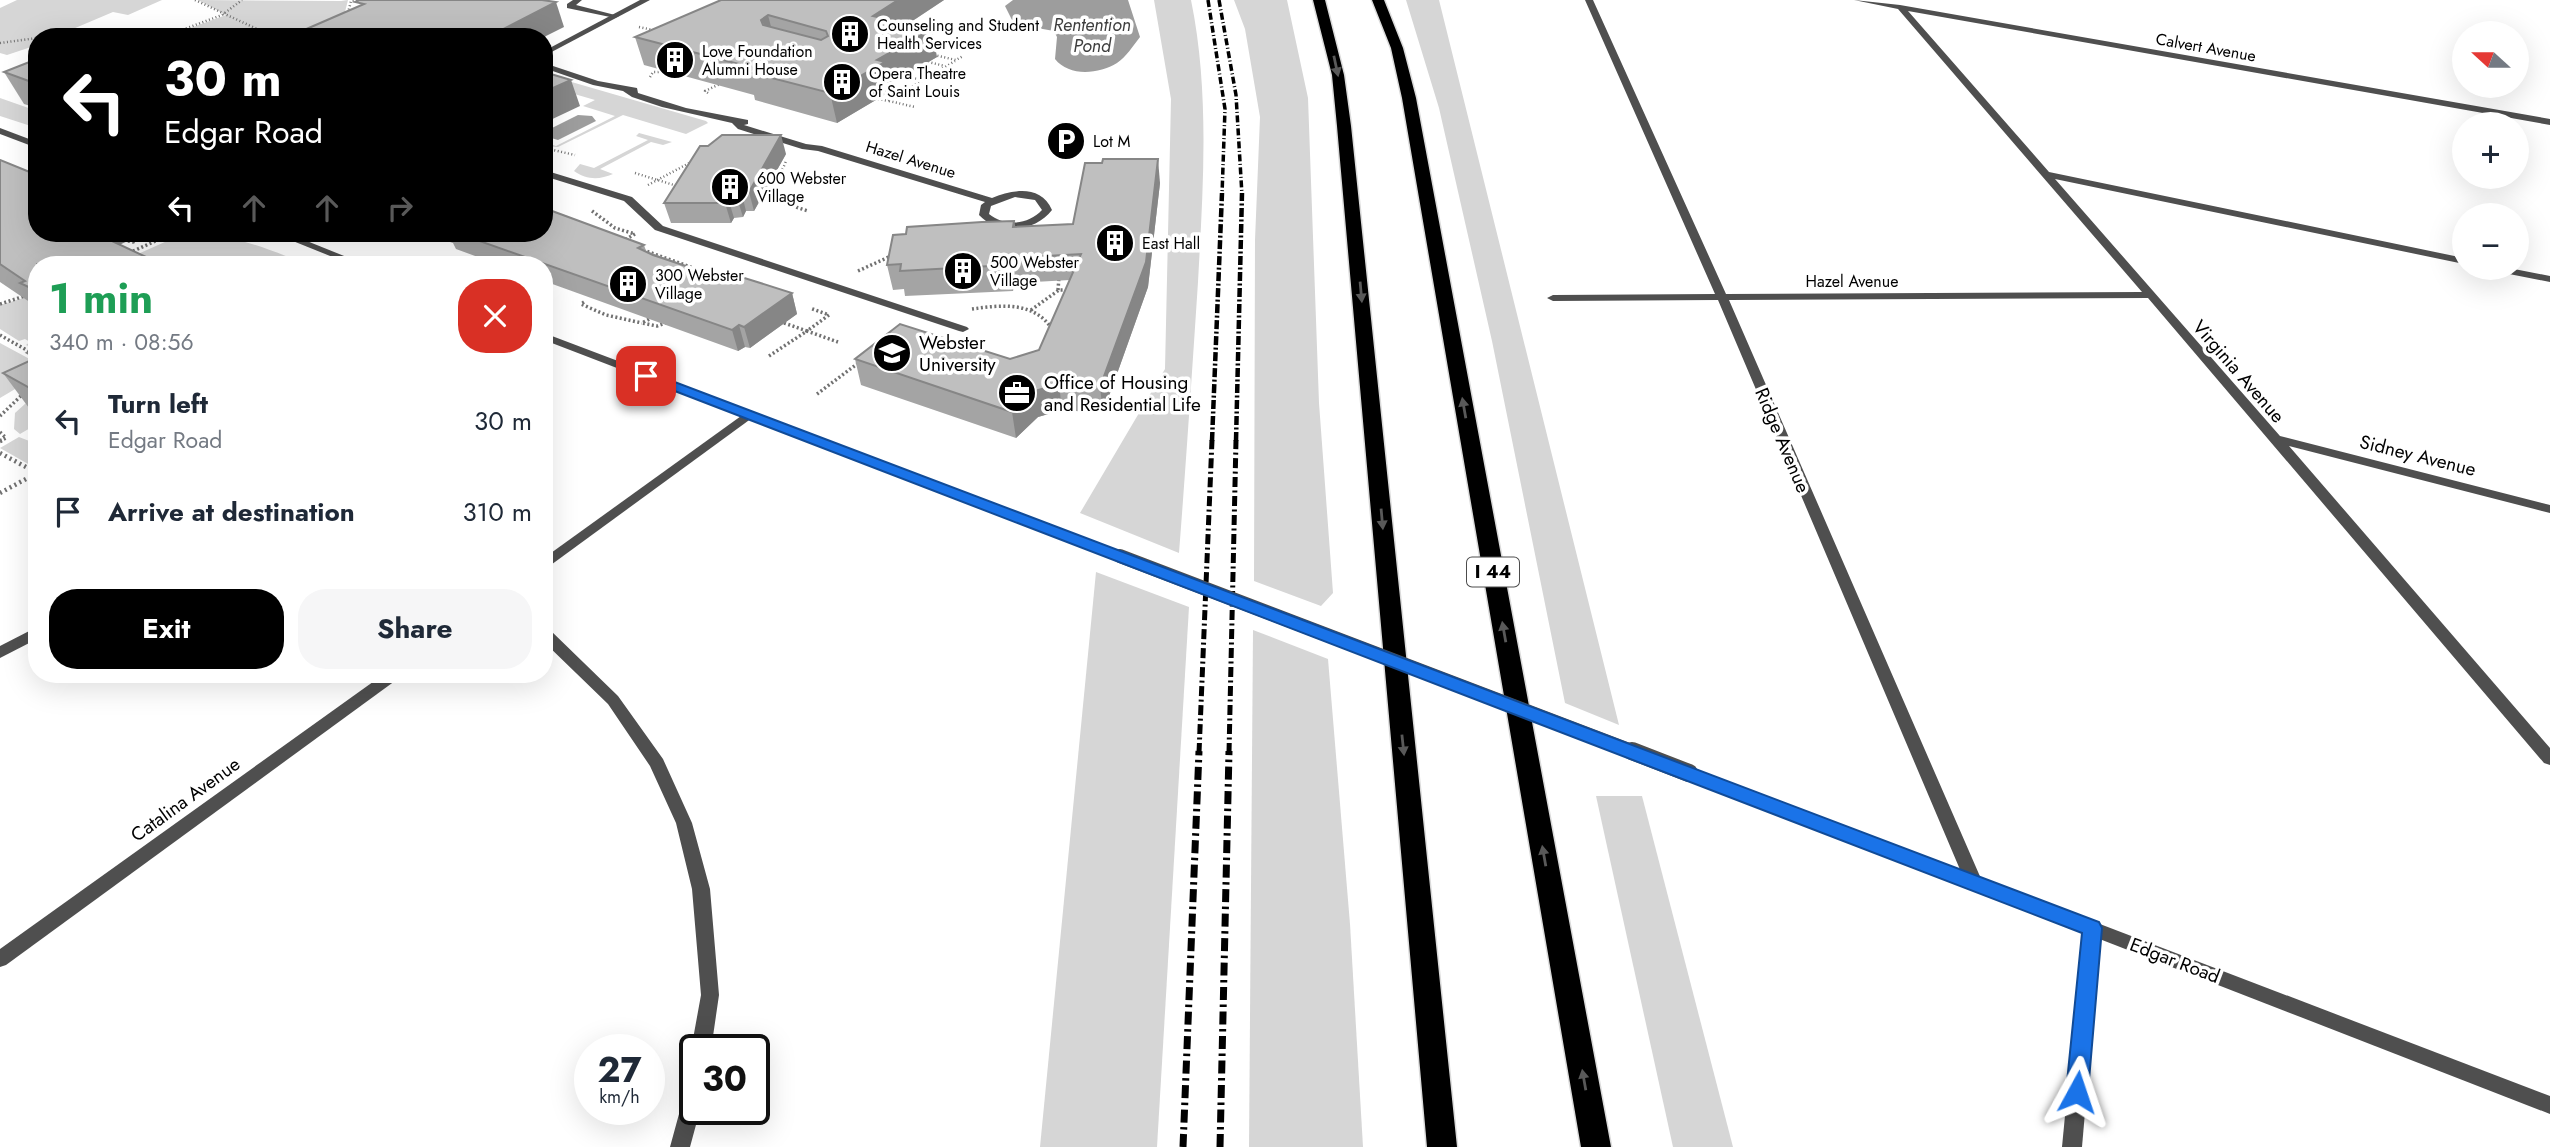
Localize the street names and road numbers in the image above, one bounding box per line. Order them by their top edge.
street label: Calvert Avenue [2154,27,2258,68]
street label: Hazel Avenue [863,135,959,184]
street label: Hazel Avenue [1806,270,1898,293]
street label: Virginia Avenue [2186,314,2291,429]
street label: Ridge Avenue [1748,383,1817,497]
street label: Sidney Avenue [2357,428,2479,483]
road number: I 44 [1467,558,1519,586]
street label: Catalina Avenue [125,750,246,848]
street label: Edgar Road [2126,931,2224,990]

